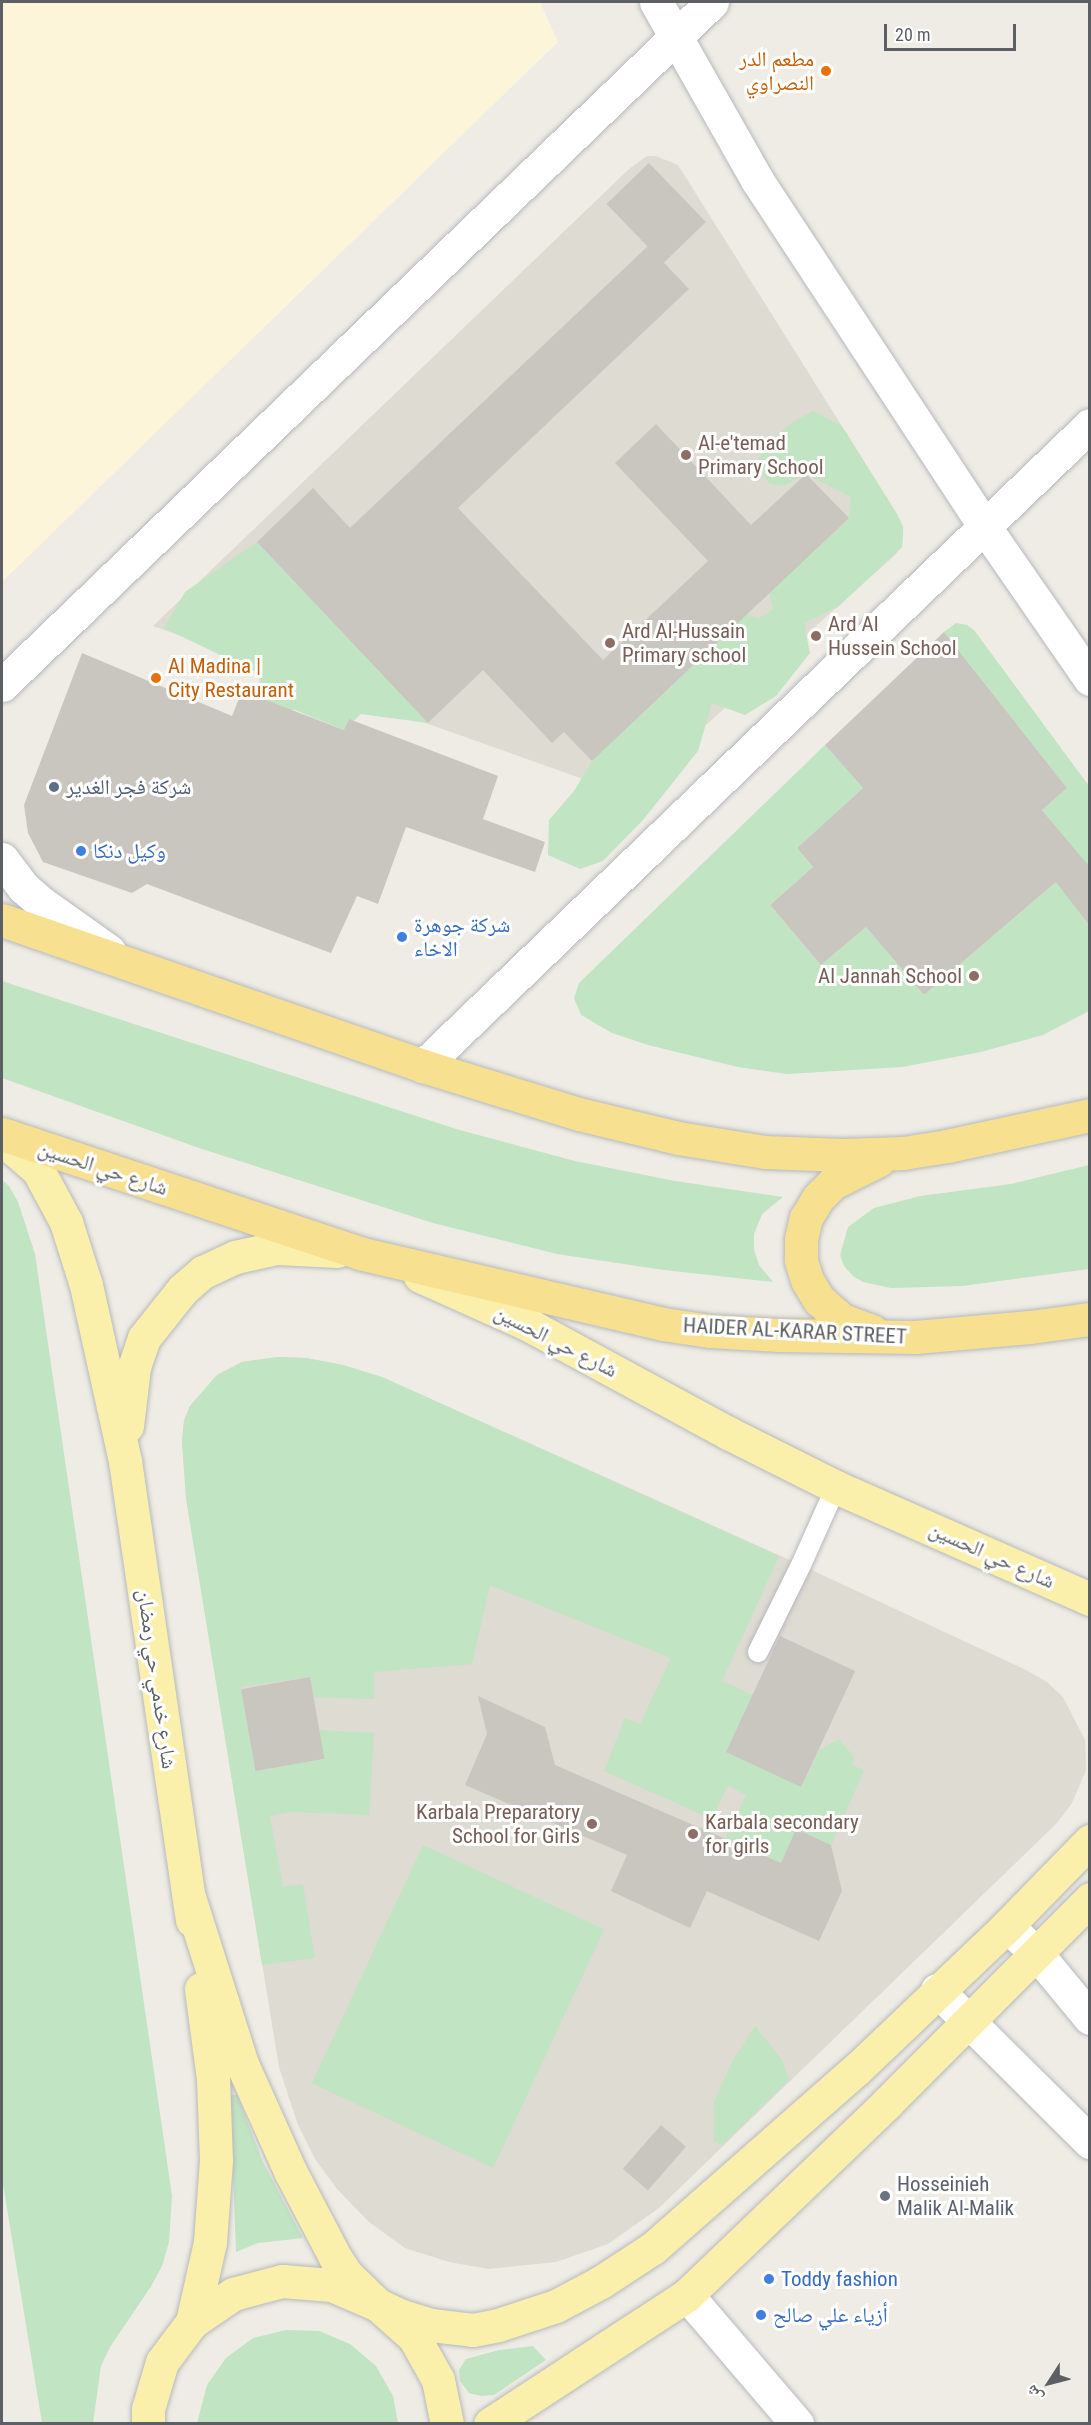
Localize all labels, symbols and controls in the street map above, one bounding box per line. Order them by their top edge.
scale bar [887,12,1019,50]
text: 20 m [895,24,930,45]
place label: مطعم الدر النصراوي [739,46,814,96]
marker: مطعم الدر النصراوي [819,64,833,78]
place label: Al-e'temad Primary School [698,430,824,480]
marker: Al-e'temad Primary School [679,448,693,462]
place label: Ard Al Hussein School [828,611,957,661]
place label: Ard Al-Hussain Primary school [622,618,746,668]
marker: Ard Al Hussein School [809,629,823,643]
marker: Ard Al-Hussain Primary school [603,636,617,650]
place label: Al Madina | City Restaurant [168,653,294,703]
marker: Al Madina | City Restaurant [149,671,163,685]
place label: شركة فجر الغدير [66,774,191,800]
marker: شركة فجر الغدير [47,780,61,794]
place label: وكيل دنكا [93,838,166,864]
marker: وكيل دنكا [74,844,88,858]
place label: شركة جوهرة الاخاء [414,912,510,962]
marker: شركة جوهرة الاخاء [395,930,409,944]
place label: Al Jannah School [818,963,962,989]
marker: Al Jannah School [967,969,981,983]
street label: شارع حي الحسين [35,1135,171,1201]
street label: شارع حي الحسين [490,1299,622,1383]
street label: HAIDER AL-KARAR STREET [682,1313,908,1349]
street label: شارع حي الحسين [925,1516,1059,1594]
street label: شارع خدمي حي رمضان [132,1588,182,1770]
place label: Karbala Preparatory School for Girls [416,1799,580,1849]
place label: Karbala secondary for girls [705,1809,859,1859]
marker: Karbala Preparatory School for Girls [585,1817,599,1831]
marker: Karbala secondary for girls [686,1827,700,1841]
place label: Hosseinieh Malik Al-Malik [897,2171,1014,2221]
marker: Hosseinieh Malik Al-Malik [878,2189,892,2203]
place label: Toddy fashion [781,2266,898,2292]
marker: Toddy fashion [762,2272,776,2286]
place label: أزياء علي صالح [773,2302,888,2328]
marker: أزياء علي صالح [754,2308,768,2322]
north arrow [1019,2353,1079,2413]
text: ش [1021,2381,1047,2406]

